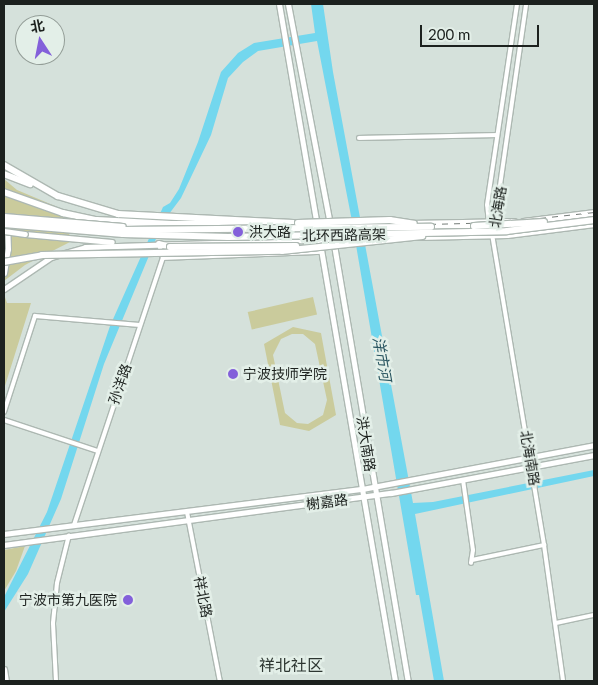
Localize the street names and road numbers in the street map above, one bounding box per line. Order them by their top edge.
street label: 北海路 [486,185,510,229]
street label: 北环西路高架 [302,226,386,244]
street label: 孙洋路 [105,361,135,407]
street label: 洪大南路 [353,415,379,473]
street label: 北海南路 [517,429,543,487]
street label: 榭嘉路 [305,491,349,513]
street label: 祥北路 [191,575,215,619]

